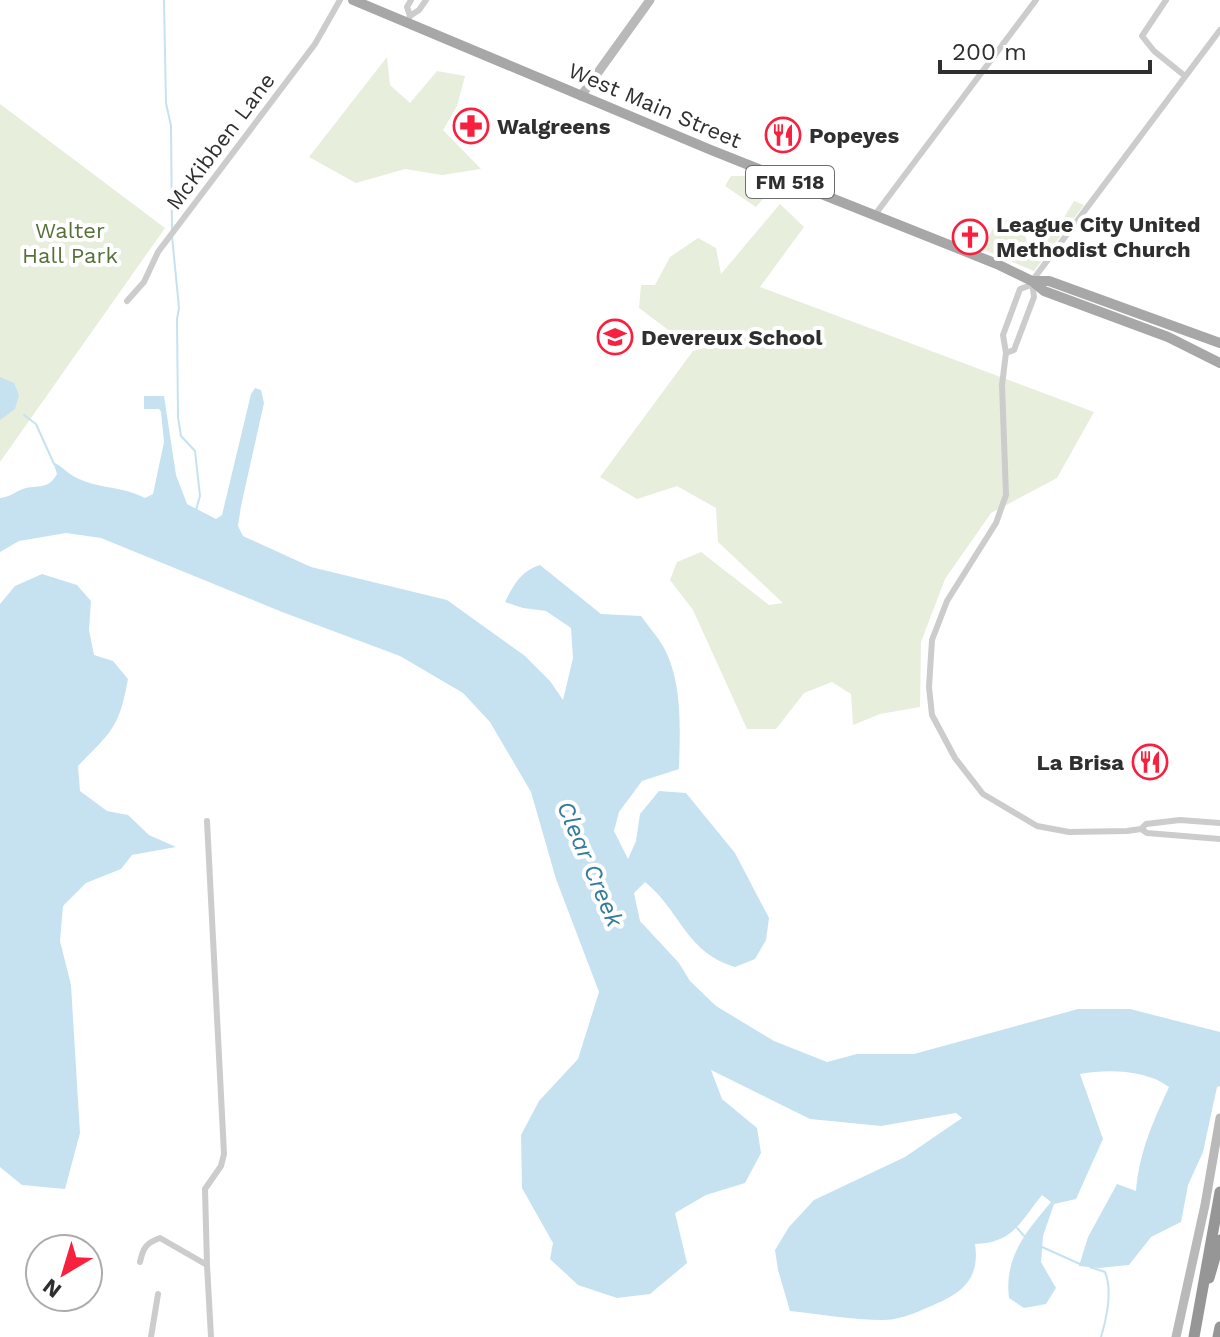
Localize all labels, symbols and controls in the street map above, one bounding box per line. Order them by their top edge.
scale bar [940,24,1150,74]
text: 200 m [952,38,1027,66]
street label: West Main Street [564,58,745,153]
street label: McKibben Lane [161,68,280,215]
pharmacy icon: Walgreens [452,107,490,145]
place label: Walgreens [497,114,611,139]
restaurant icon: Popeyes [764,116,802,154]
place label: Popeyes [809,123,900,148]
road number: FM 518 [746,166,834,198]
place label: League City United Methodist Church [996,212,1201,262]
park label: Walter Hall Park [22,218,118,268]
church icon: League City United Methodist Church [951,218,989,256]
school or university icon: Devereux School [596,318,634,356]
place label: Devereux School [641,325,823,350]
restaurant icon: La Brisa [1131,743,1169,781]
place label: La Brisa [1037,750,1124,775]
water label: Clear Creek [551,797,629,932]
north arrow [24,1233,104,1313]
text: N [38,1273,66,1303]

